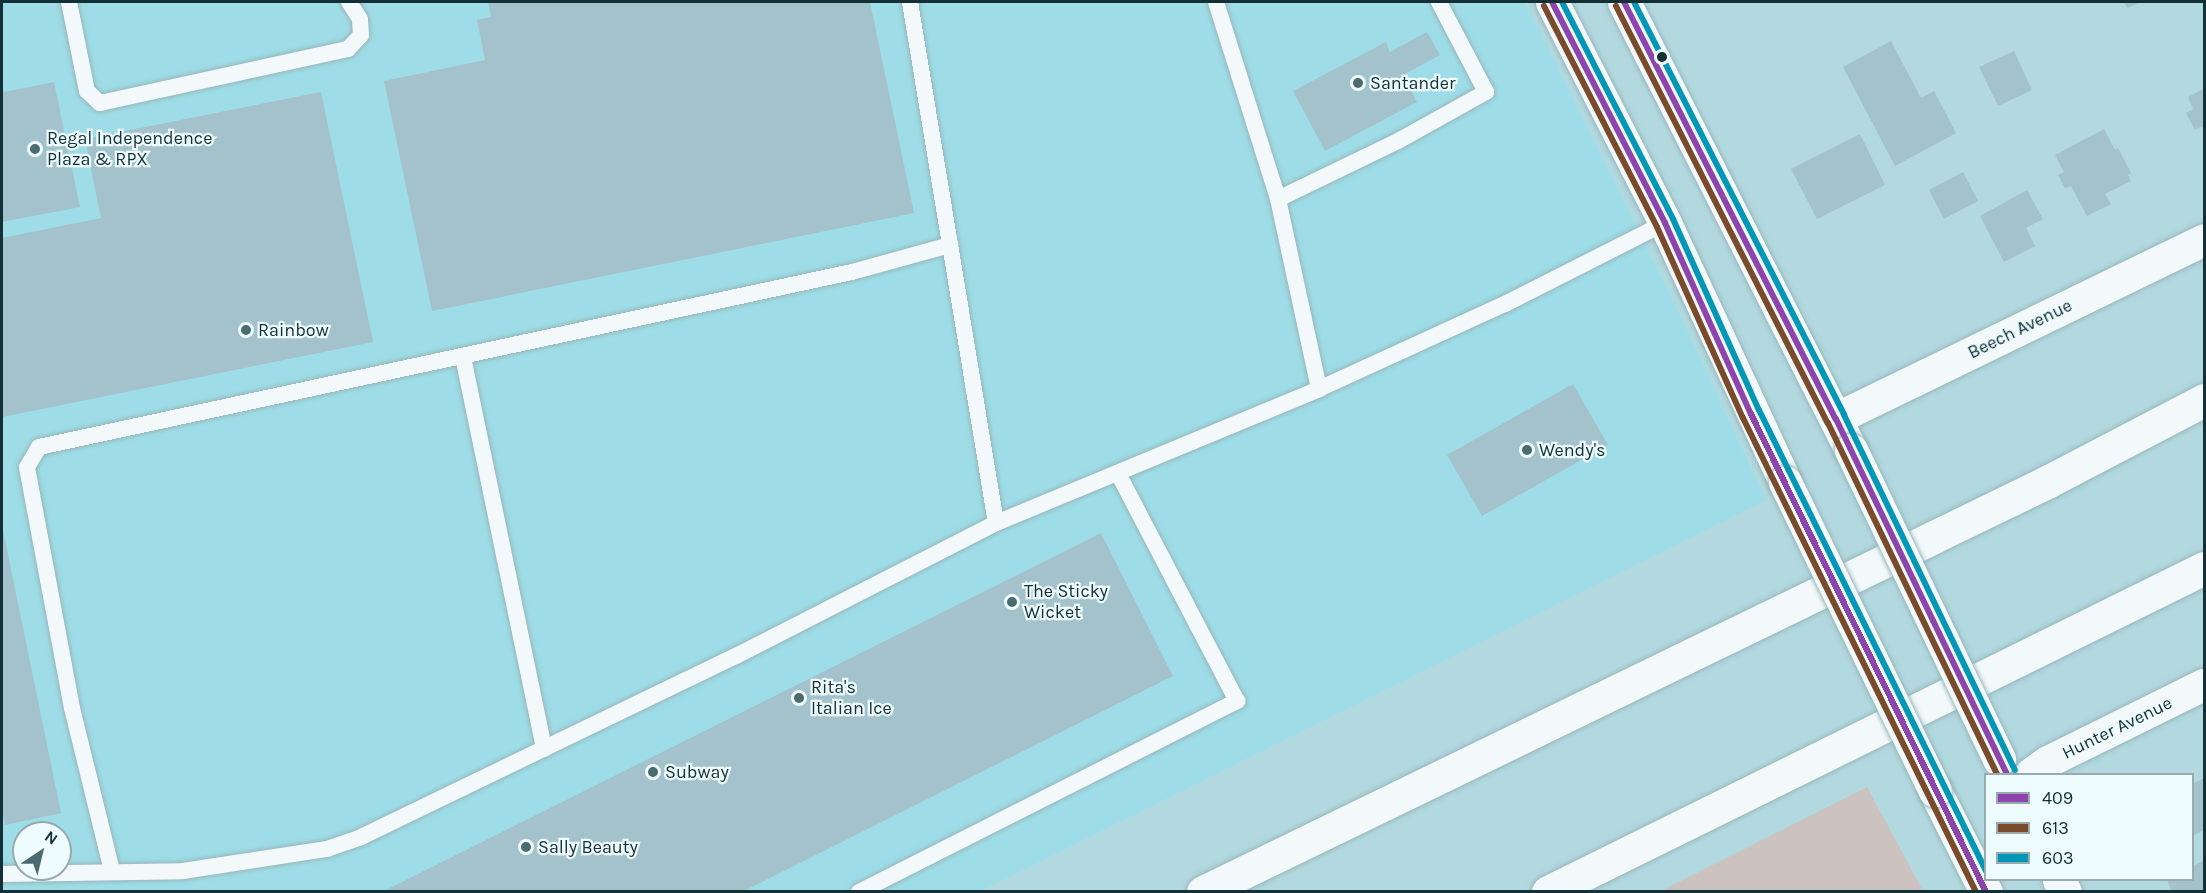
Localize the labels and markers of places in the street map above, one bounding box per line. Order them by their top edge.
unlabelled marker [1656,51,1668,63]
place label: Santander [1370,72,1456,94]
marker: Santander [1351,76,1365,90]
place label: Regal Independence Plaza & RPX [47,128,212,170]
marker: Regal Independence Plaza & RPX [28,142,42,156]
place label: Rainbow [258,319,329,341]
marker: Rainbow [239,323,253,337]
place label: Wendy's [1539,439,1606,461]
marker: Wendy's [1520,443,1534,457]
place label: The Sticky Wicket [1024,581,1108,624]
marker: The Sticky Wicket [1005,595,1019,609]
place label: Rita's Italian Ice [811,677,892,720]
marker: Rita's Italian Ice [792,691,806,705]
place label: Subway [665,761,729,783]
marker: Subway [646,765,660,779]
place label: Sally Beauty [538,836,638,858]
marker: Sally Beauty [519,840,533,854]

